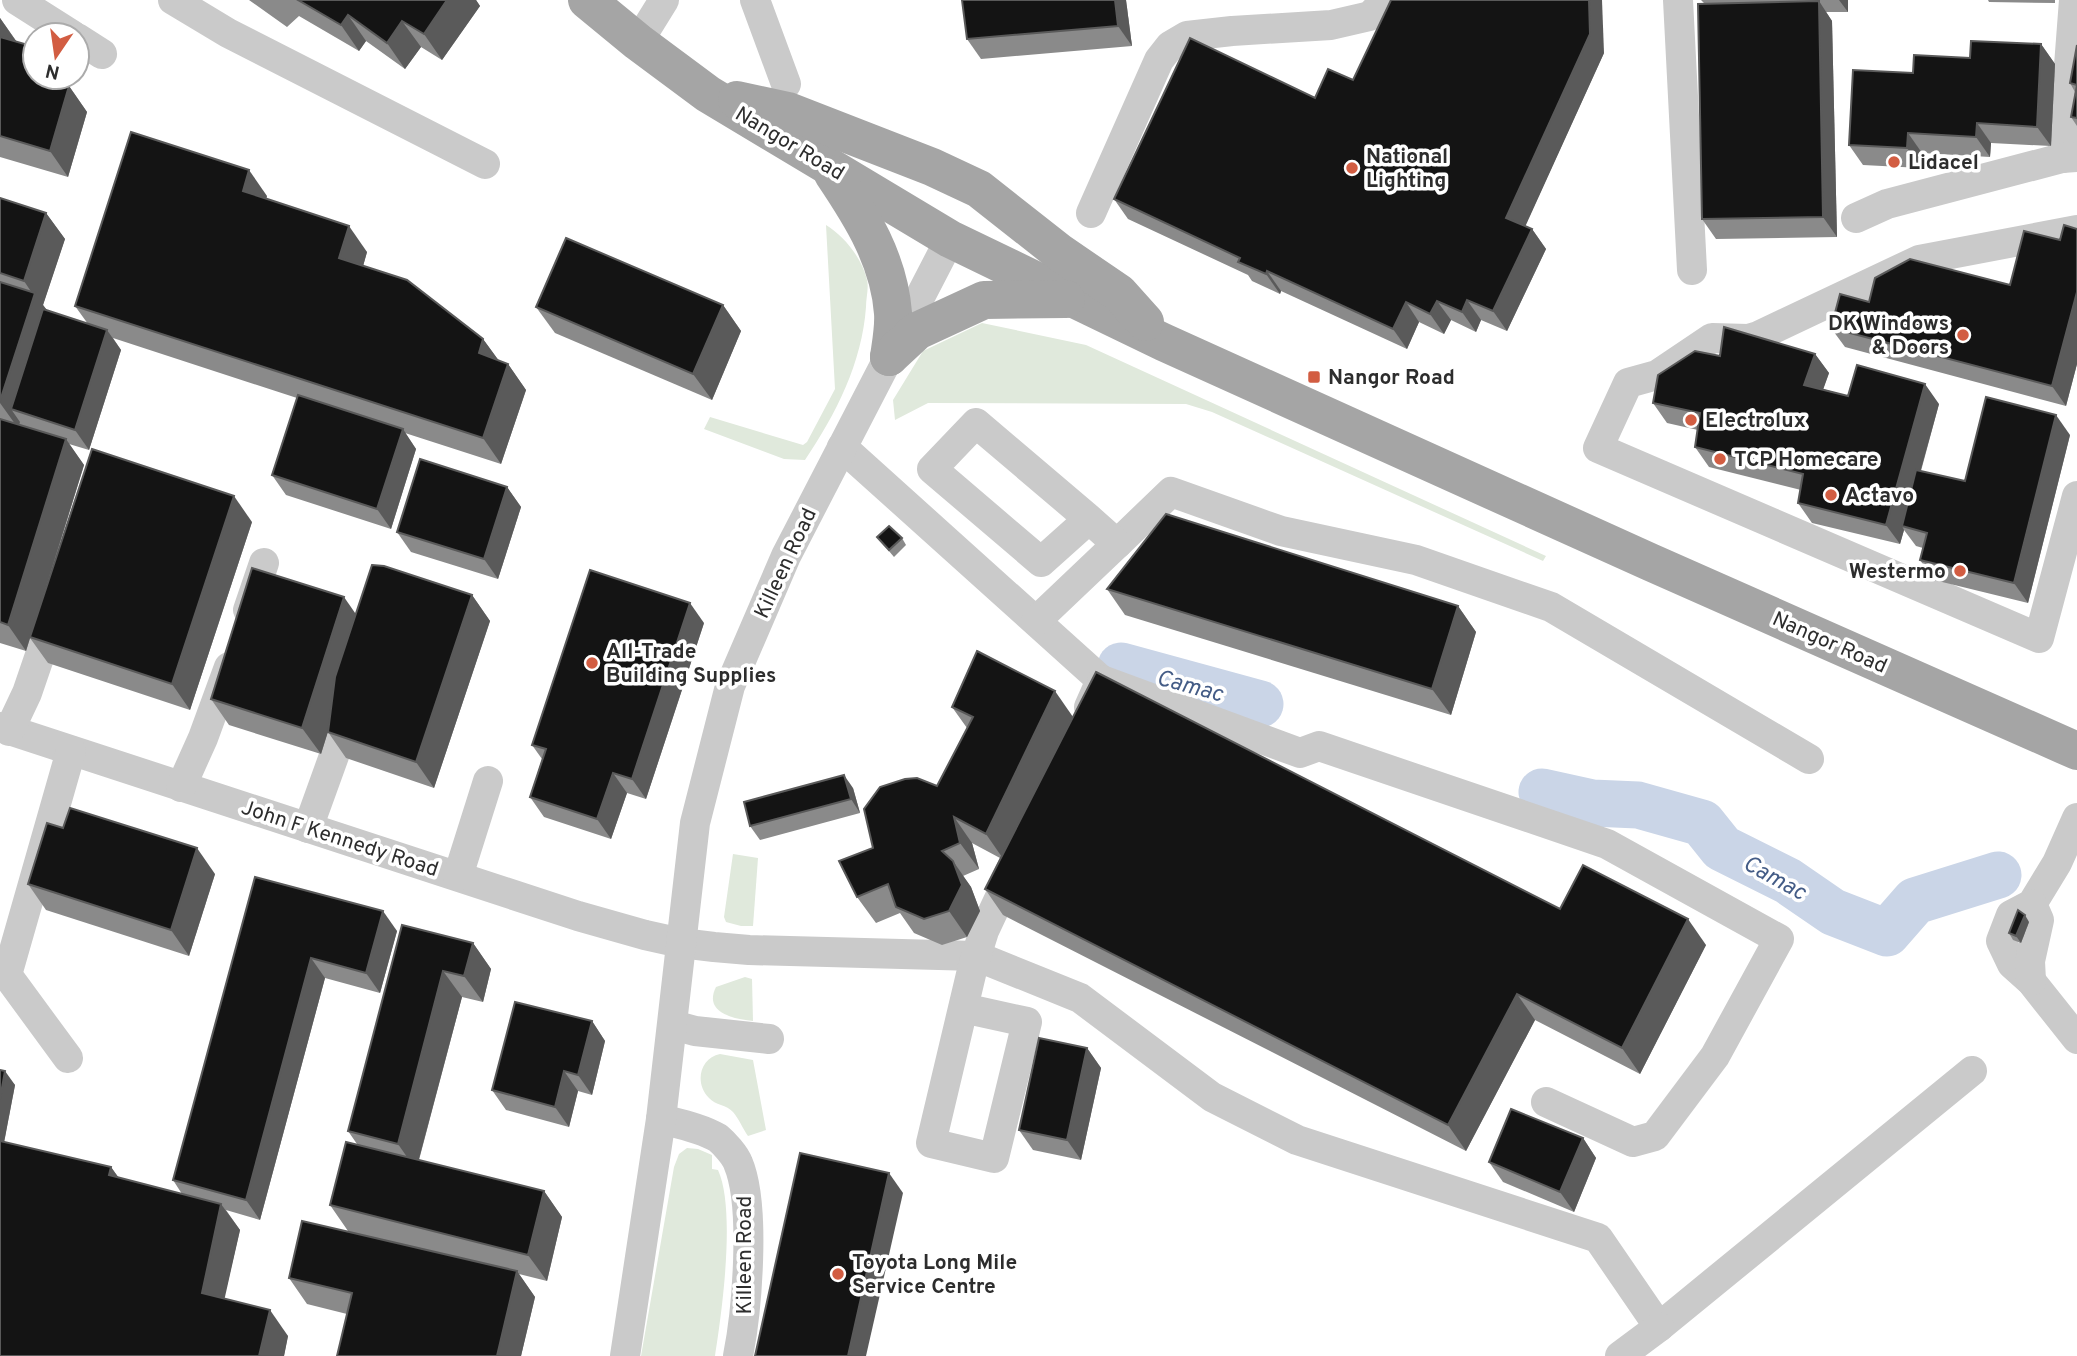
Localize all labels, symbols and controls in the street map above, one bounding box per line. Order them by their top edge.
north arrow [21,21,91,91]
text: N [43,57,62,84]
street label: Nangor Road [730,101,849,187]
place label: National Lighting [1366,144,1448,195]
place label: Lidacel [1908,150,1979,177]
marker: Lidacel [1886,154,1902,170]
marker: National Lighting [1344,160,1360,176]
place label: DK Windows & Doors [1828,311,1949,362]
marker: DK Windows & Doors [1955,327,1971,343]
place label: Nangor Road [1328,365,1455,392]
marker: Nangor Road [1306,369,1322,385]
place label: Electrolux [1705,408,1806,435]
marker: Electrolux [1683,412,1699,428]
place label: TCP Homecare [1734,447,1878,474]
marker: TCP Homecare [1712,451,1728,467]
place label: Actavo [1845,483,1914,510]
marker: Actavo [1823,487,1839,503]
street label: Killeen Road [749,504,824,623]
place label: Westermo [1849,559,1946,586]
marker: Westermo [1952,563,1968,579]
street label: Nangor Road [1768,606,1891,681]
place label: All-Trade Building Supplies [606,639,776,690]
marker: All-Trade Building Supplies [584,655,600,671]
water label: Camac [1153,665,1227,710]
street label: John F Kennedy Road [237,795,442,884]
water label: Camac [1737,850,1811,909]
street label: Killeen Road [732,1196,759,1314]
place label: Toyota Long Mile Service Centre [852,1250,1017,1301]
marker: Toyota Long Mile Service Centre [830,1266,846,1282]

